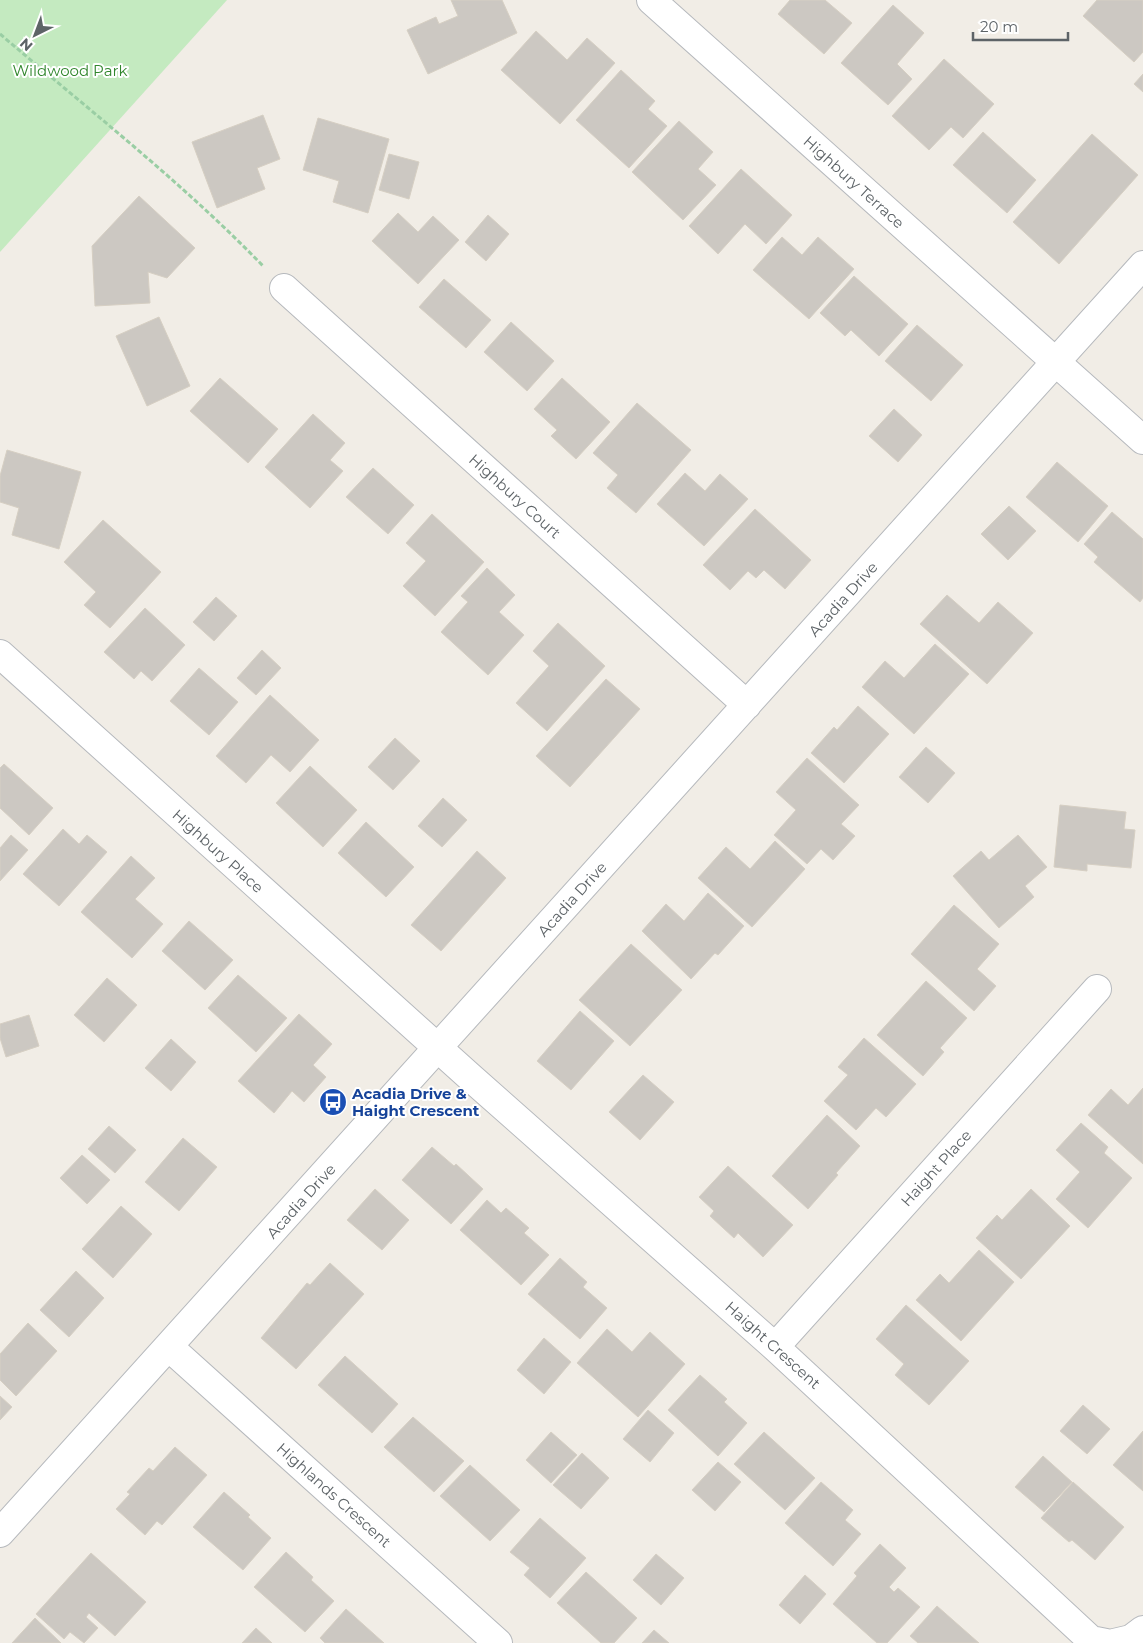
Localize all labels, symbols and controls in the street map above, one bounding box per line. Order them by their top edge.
north arrow [10,10,60,60]
scale bar [973,10,1068,42]
text: 20 m [980,17,1018,36]
text: N [16,34,37,55]
park label: Wildwood Park [13,61,127,80]
street label: Highbury Terrace [800,132,908,232]
street label: Highbury Court [465,450,565,542]
street label: Acadia Drive [804,558,882,640]
street label: Highbury Place [169,805,267,897]
street label: Acadia Drive [533,858,611,940]
place label: Acadia Drive & Haight Crescent [351,1084,480,1120]
bus stop icon: Acadia Drive & Haight Crescent [318,1087,348,1117]
street label: Haight Place [897,1126,975,1210]
street label: Acadia Drive [262,1160,340,1242]
street label: Haight Crescent [721,1297,825,1393]
street label: Highlands Crescent [273,1439,395,1551]

